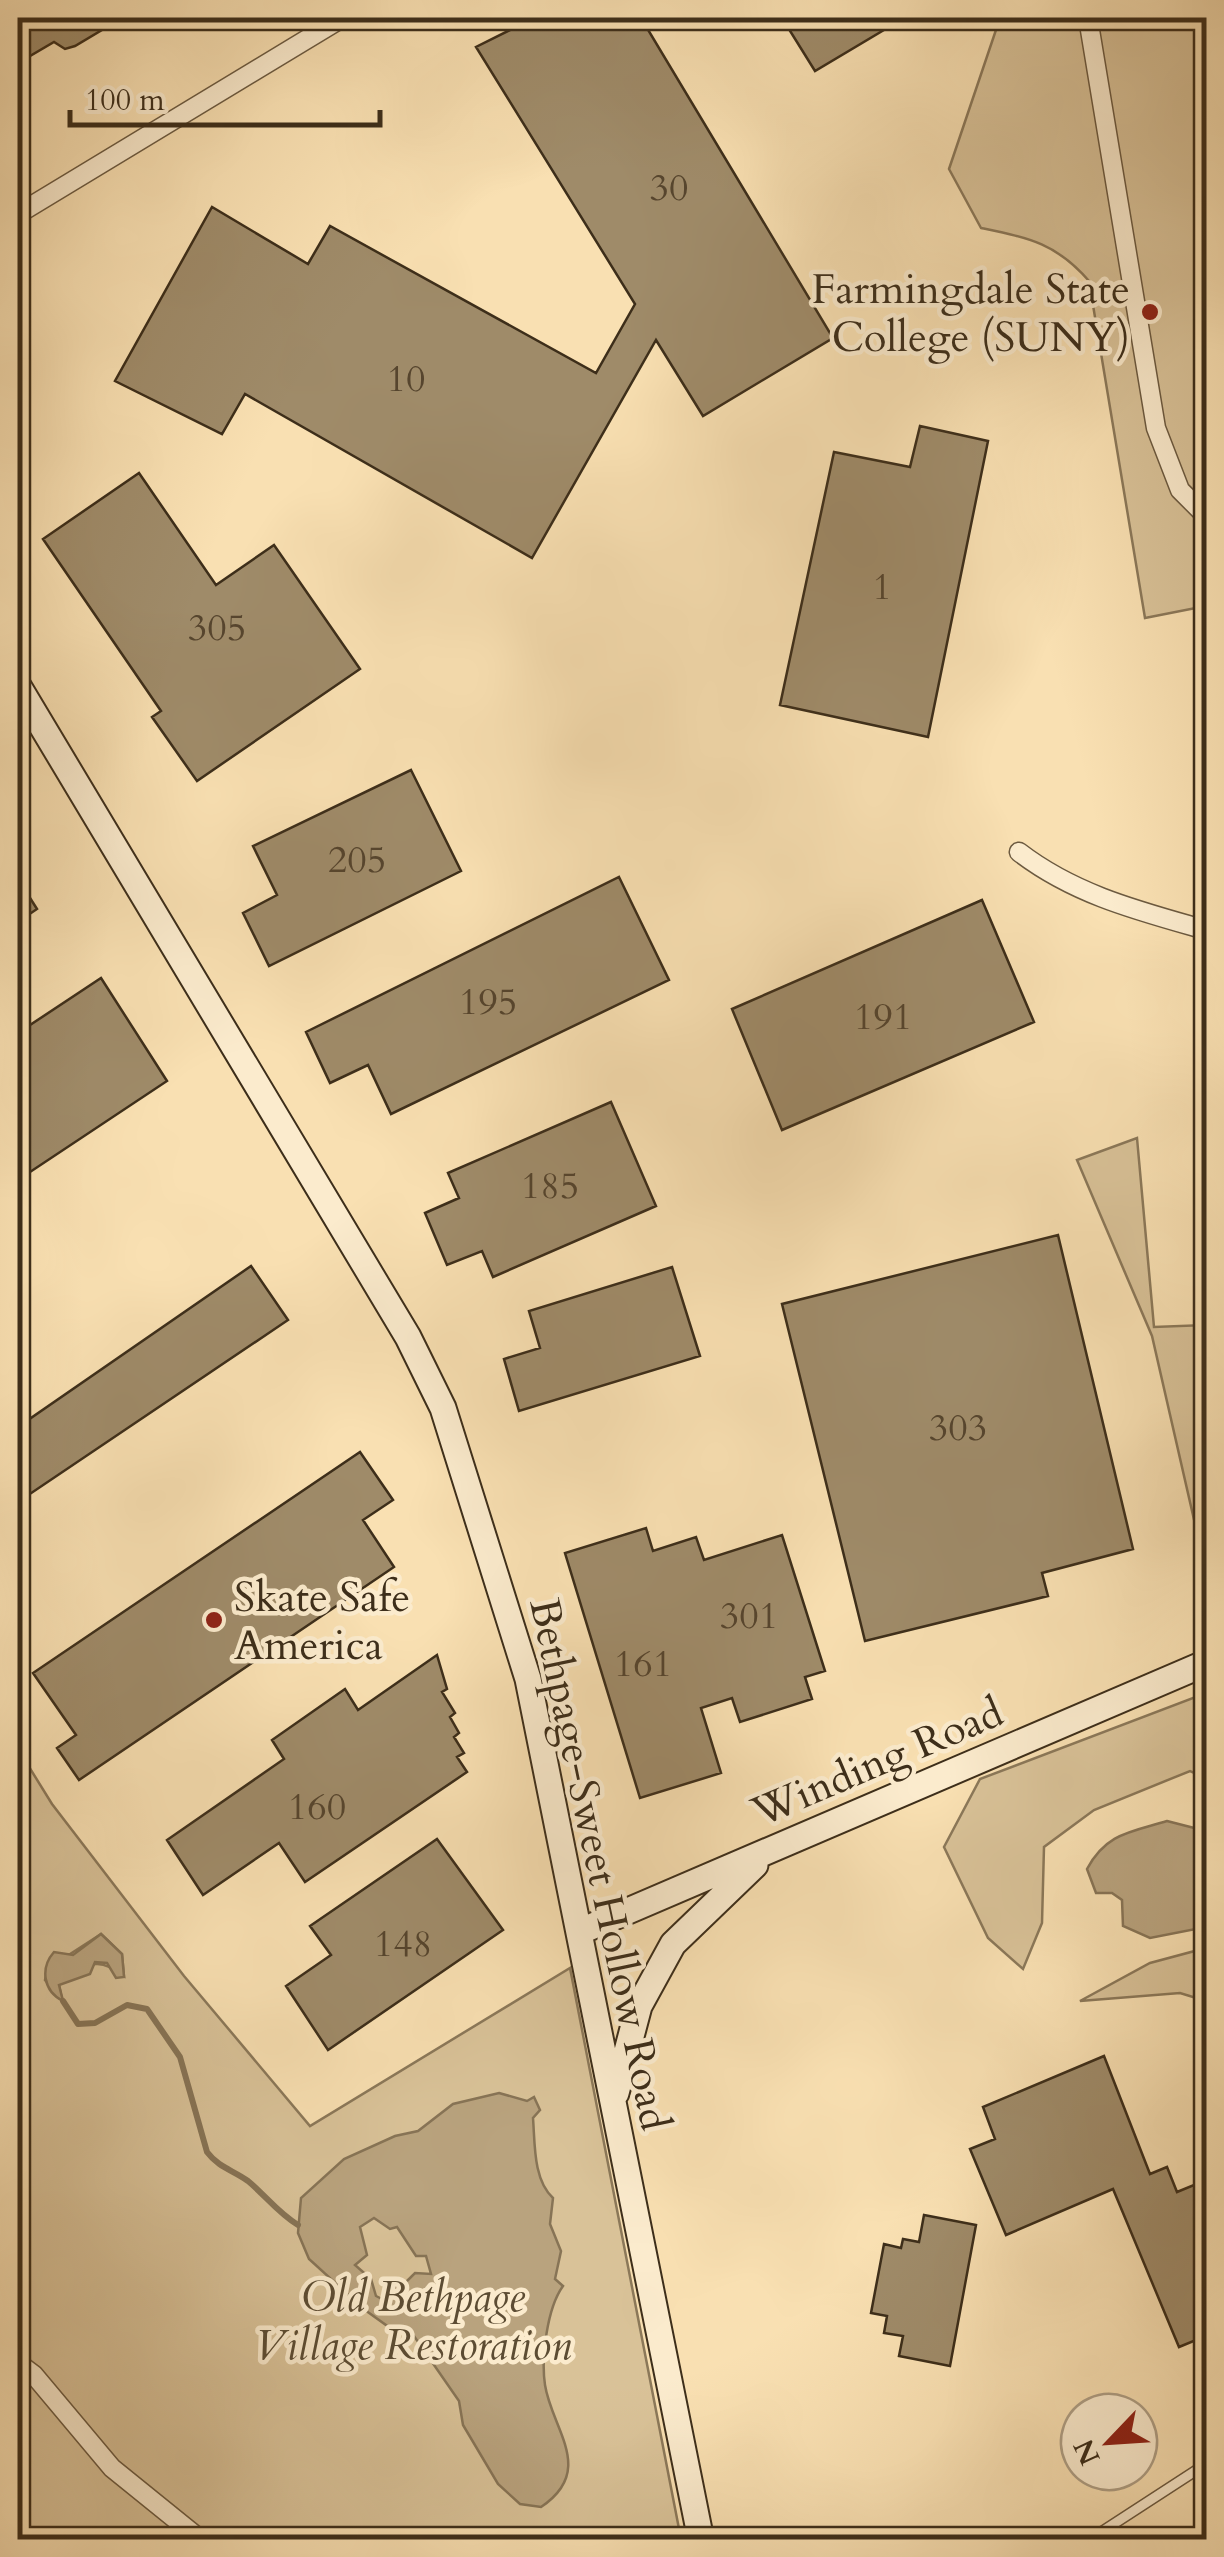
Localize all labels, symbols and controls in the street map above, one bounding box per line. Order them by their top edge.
scale bar [70,65,380,127]
text: 100 m [85,80,165,121]
house number: 30 [650,162,688,214]
place label: Farmingdale State College (SUNY) [812,261,1130,366]
marker: Farmingdale State College (SUNY) [1139,301,1161,323]
house number: 10 [387,353,425,405]
house number: 1 [872,561,892,613]
house number: 305 [188,602,246,654]
house number: 205 [328,834,386,886]
house number: 195 [459,976,517,1028]
house number: 191 [854,991,912,1043]
house number: 185 [521,1160,579,1212]
house number: 303 [929,1402,987,1454]
place label: Skate Safe America [234,1569,410,1674]
house number: 301 [720,1590,778,1642]
street label: Bethpage-Sweet Hollow Road [515,1593,684,2135]
marker: Skate Safe America [203,1609,225,1631]
house number: 161 [614,1638,672,1690]
street label: Winding Road [743,1684,1012,1841]
house number: 160 [288,1781,346,1833]
house number: 148 [374,1918,432,1970]
park label: Old Bethpage Village Restoration [255,2269,572,2374]
north arrow [1059,2392,1159,2492]
text: N [1065,2433,1110,2471]

